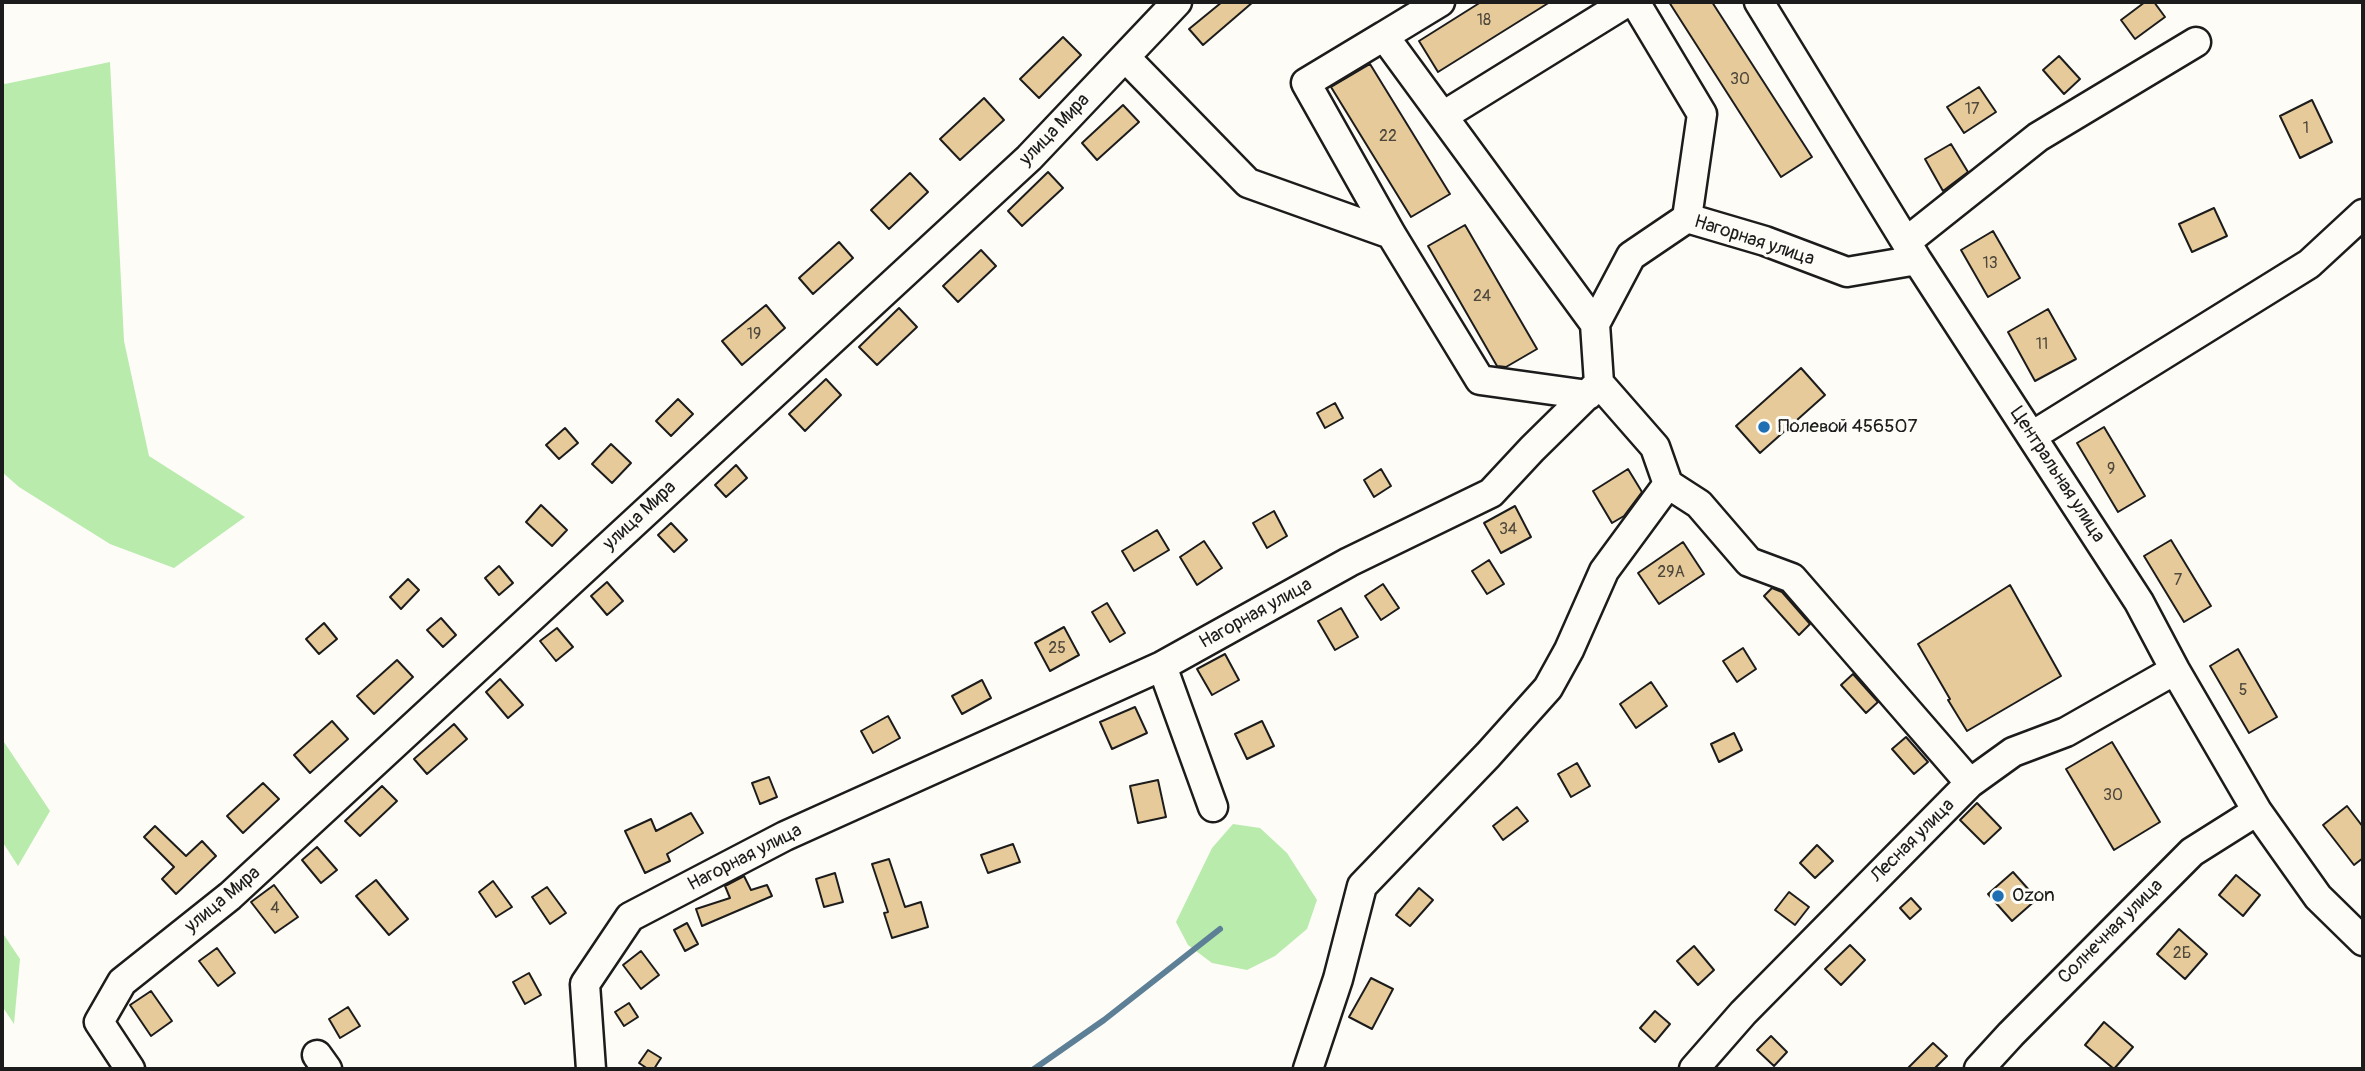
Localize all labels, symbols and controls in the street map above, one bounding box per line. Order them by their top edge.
house number: 18 [1477,11,1491,31]
house number: 30 [1730,70,1750,90]
street label: улица Мира [1015,89,1095,171]
house number: 17 [1965,100,1979,120]
house number: 1 [2303,119,2309,139]
house number: 22 [1379,127,1397,147]
street label: Нагорная улица [1691,211,1817,271]
house number: 13 [1982,254,1998,274]
house number: 24 [1473,287,1491,307]
house number: 19 [747,325,761,345]
house number: 11 [2036,335,2048,355]
street label: Центральная улица [2005,403,2109,547]
place label: Полевой 456507 [1778,416,1917,438]
marker: Полевой 456507 [1756,419,1772,435]
house number: 9 [2107,460,2115,480]
street label: улица Мира [599,477,681,555]
house number: 34 [1499,520,1517,540]
house number: 29А [1657,563,1685,583]
house number: 7 [2174,571,2182,591]
street label: Нагорная улица [1196,574,1316,654]
house number: 25 [1048,639,1066,659]
house number: 5 [2239,681,2247,701]
house number: 30 [2103,786,2123,806]
street label: Лесная улица [1866,794,1960,888]
street label: Нагорная улица [684,819,806,897]
street label: улица Мира [181,862,265,938]
street label: Солнечная улица [2054,875,2168,989]
place label: Ozon [2012,885,2055,907]
marker: Ozon [1990,888,2006,904]
house number: 4 [270,899,280,919]
house number: 2Б [2173,944,2191,964]

